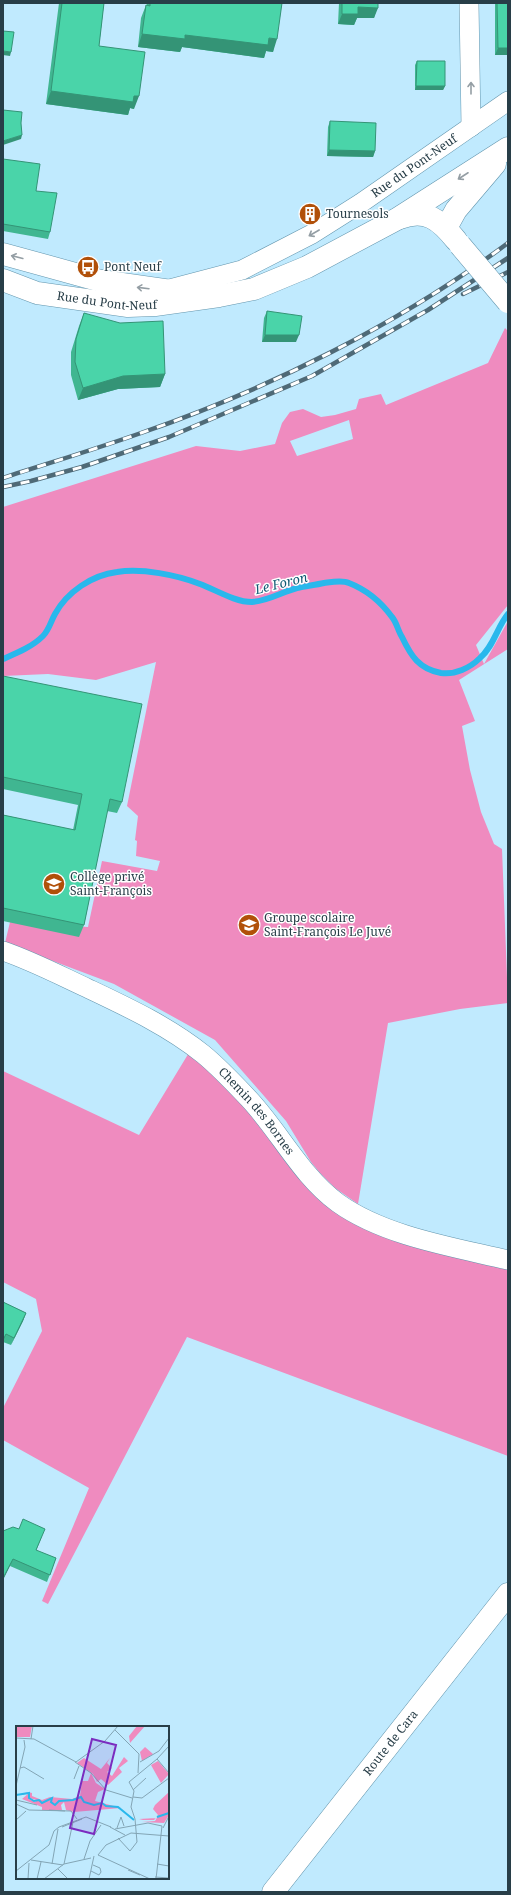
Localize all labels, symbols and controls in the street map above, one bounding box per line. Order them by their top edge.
one-way arrow [467,82,475,95]
street label: Rue du Pont-Neuf [368,129,461,201]
one-way arrow [458,172,469,180]
building icon: Tournesols [297,201,323,227]
place label: Tournesols [326,205,389,222]
one-way arrow [308,230,320,238]
one-way arrow [11,253,24,261]
bus stop icon: Pont Neuf [75,254,101,280]
place label: Pont Neuf [104,258,162,275]
one-way arrow [137,284,150,292]
street label: Rue du Pont-Neuf [56,287,159,314]
water label: Le Foron [252,568,309,598]
place label: Collège privé Saint-François [70,868,152,899]
school or university icon: Collège privé Saint-François [41,871,67,897]
place label: Groupe scolaire Saint-François Le Juvé [264,909,391,940]
school or university icon: Groupe scolaire Saint-François Le Juvé [236,912,262,938]
street label: Chemin des Bornes [215,1063,299,1158]
street label: Route de Cara [359,1706,422,1779]
inset map [16,1726,169,1879]

